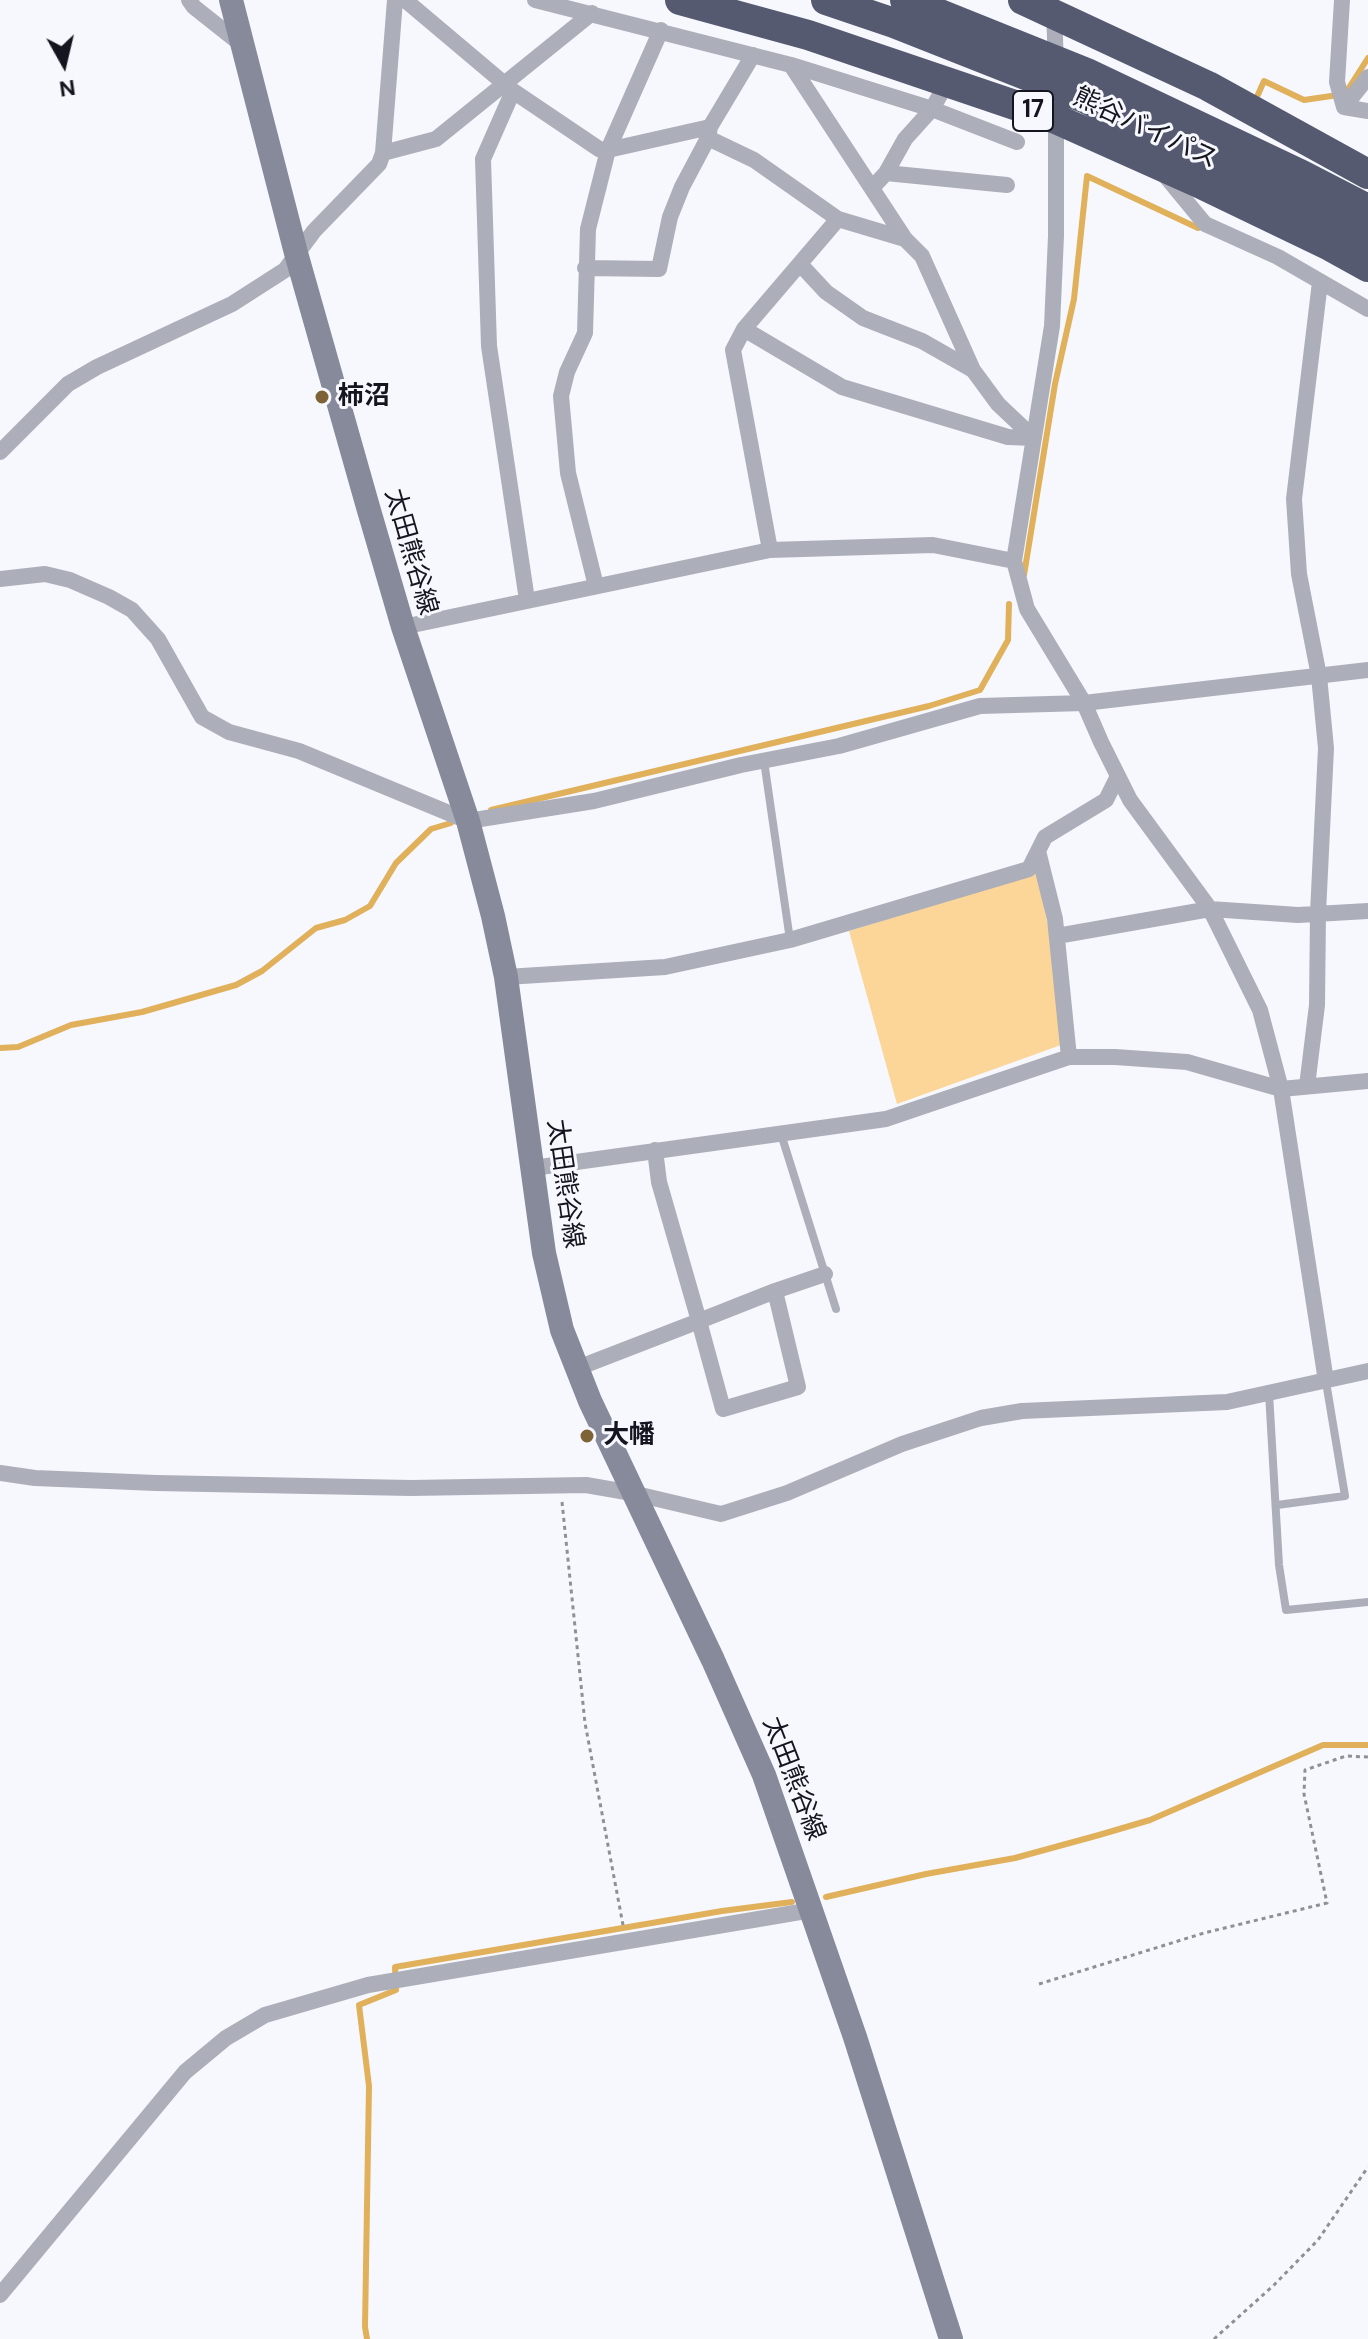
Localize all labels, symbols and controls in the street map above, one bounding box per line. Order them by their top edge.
north arrow [24,24,104,104]
text: N [57,73,77,104]
street label: 熊谷バイパス [1068,82,1222,176]
road number: 17 [1013,91,1053,131]
place label: 柿沼 [338,381,390,413]
marker: 柿沼 [313,388,331,406]
street label: 太田熊谷線 [377,485,443,619]
street label: 太田熊谷線 [540,1117,588,1251]
place label: 大幡 [603,1420,655,1452]
marker: 大幡 [578,1427,596,1445]
street label: 太田熊谷線 [755,1713,831,1845]

